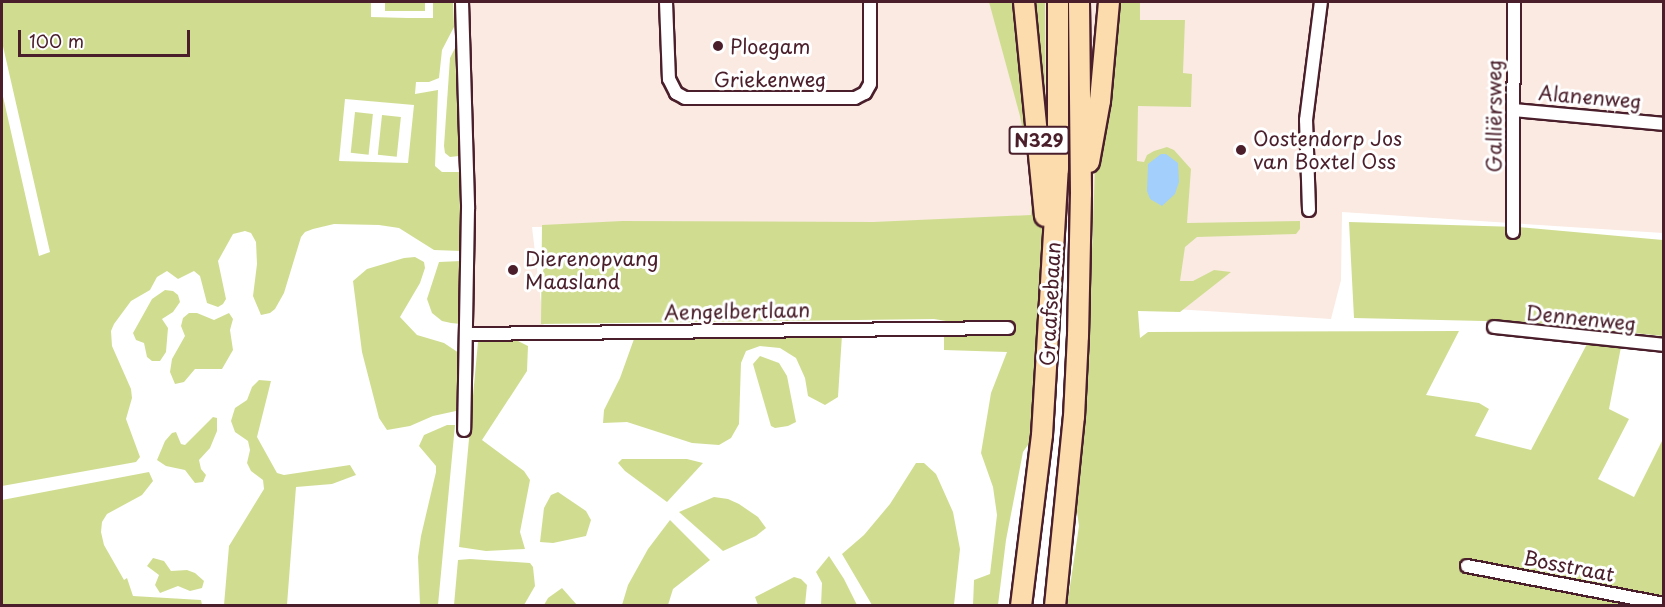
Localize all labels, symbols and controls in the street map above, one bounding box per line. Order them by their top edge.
scale bar [21,18,194,56]
text: 100 m [29,27,84,54]
place label: Ploegam [730,34,810,58]
marker: Ploegam [711,39,725,53]
street label: Galliërsweg [1482,59,1506,173]
street label: Griekenweg [714,67,826,91]
street label: Alanenweg [1537,81,1643,113]
road number: N329 [1008,125,1070,155]
place label: Oostendorp Jos van Boxtel Oss [1253,126,1402,173]
marker: Oostendorp Jos van Boxtel Oss [1234,143,1248,157]
street label: Graafsebaan [1035,241,1065,367]
place label: Dierenopvang Maasland [525,246,658,293]
marker: Dierenopvang Maasland [506,263,520,277]
street label: Aengelbertlaan [664,298,810,324]
street label: Dennenweg [1525,300,1637,336]
street label: Bosstraat [1522,545,1616,587]

